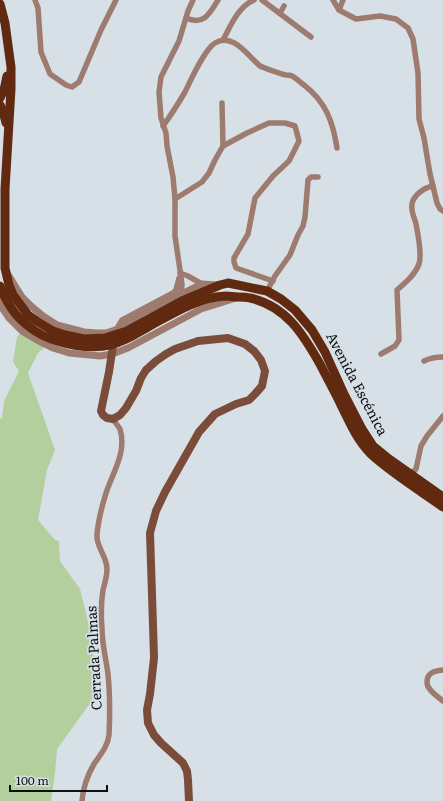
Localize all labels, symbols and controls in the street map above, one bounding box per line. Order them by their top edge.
street label: Avenida Escénica [322,328,394,439]
street label: Cerrada Palmas [80,605,106,711]
scale bar [10,767,107,793]
text: 100 m [16,771,49,789]

